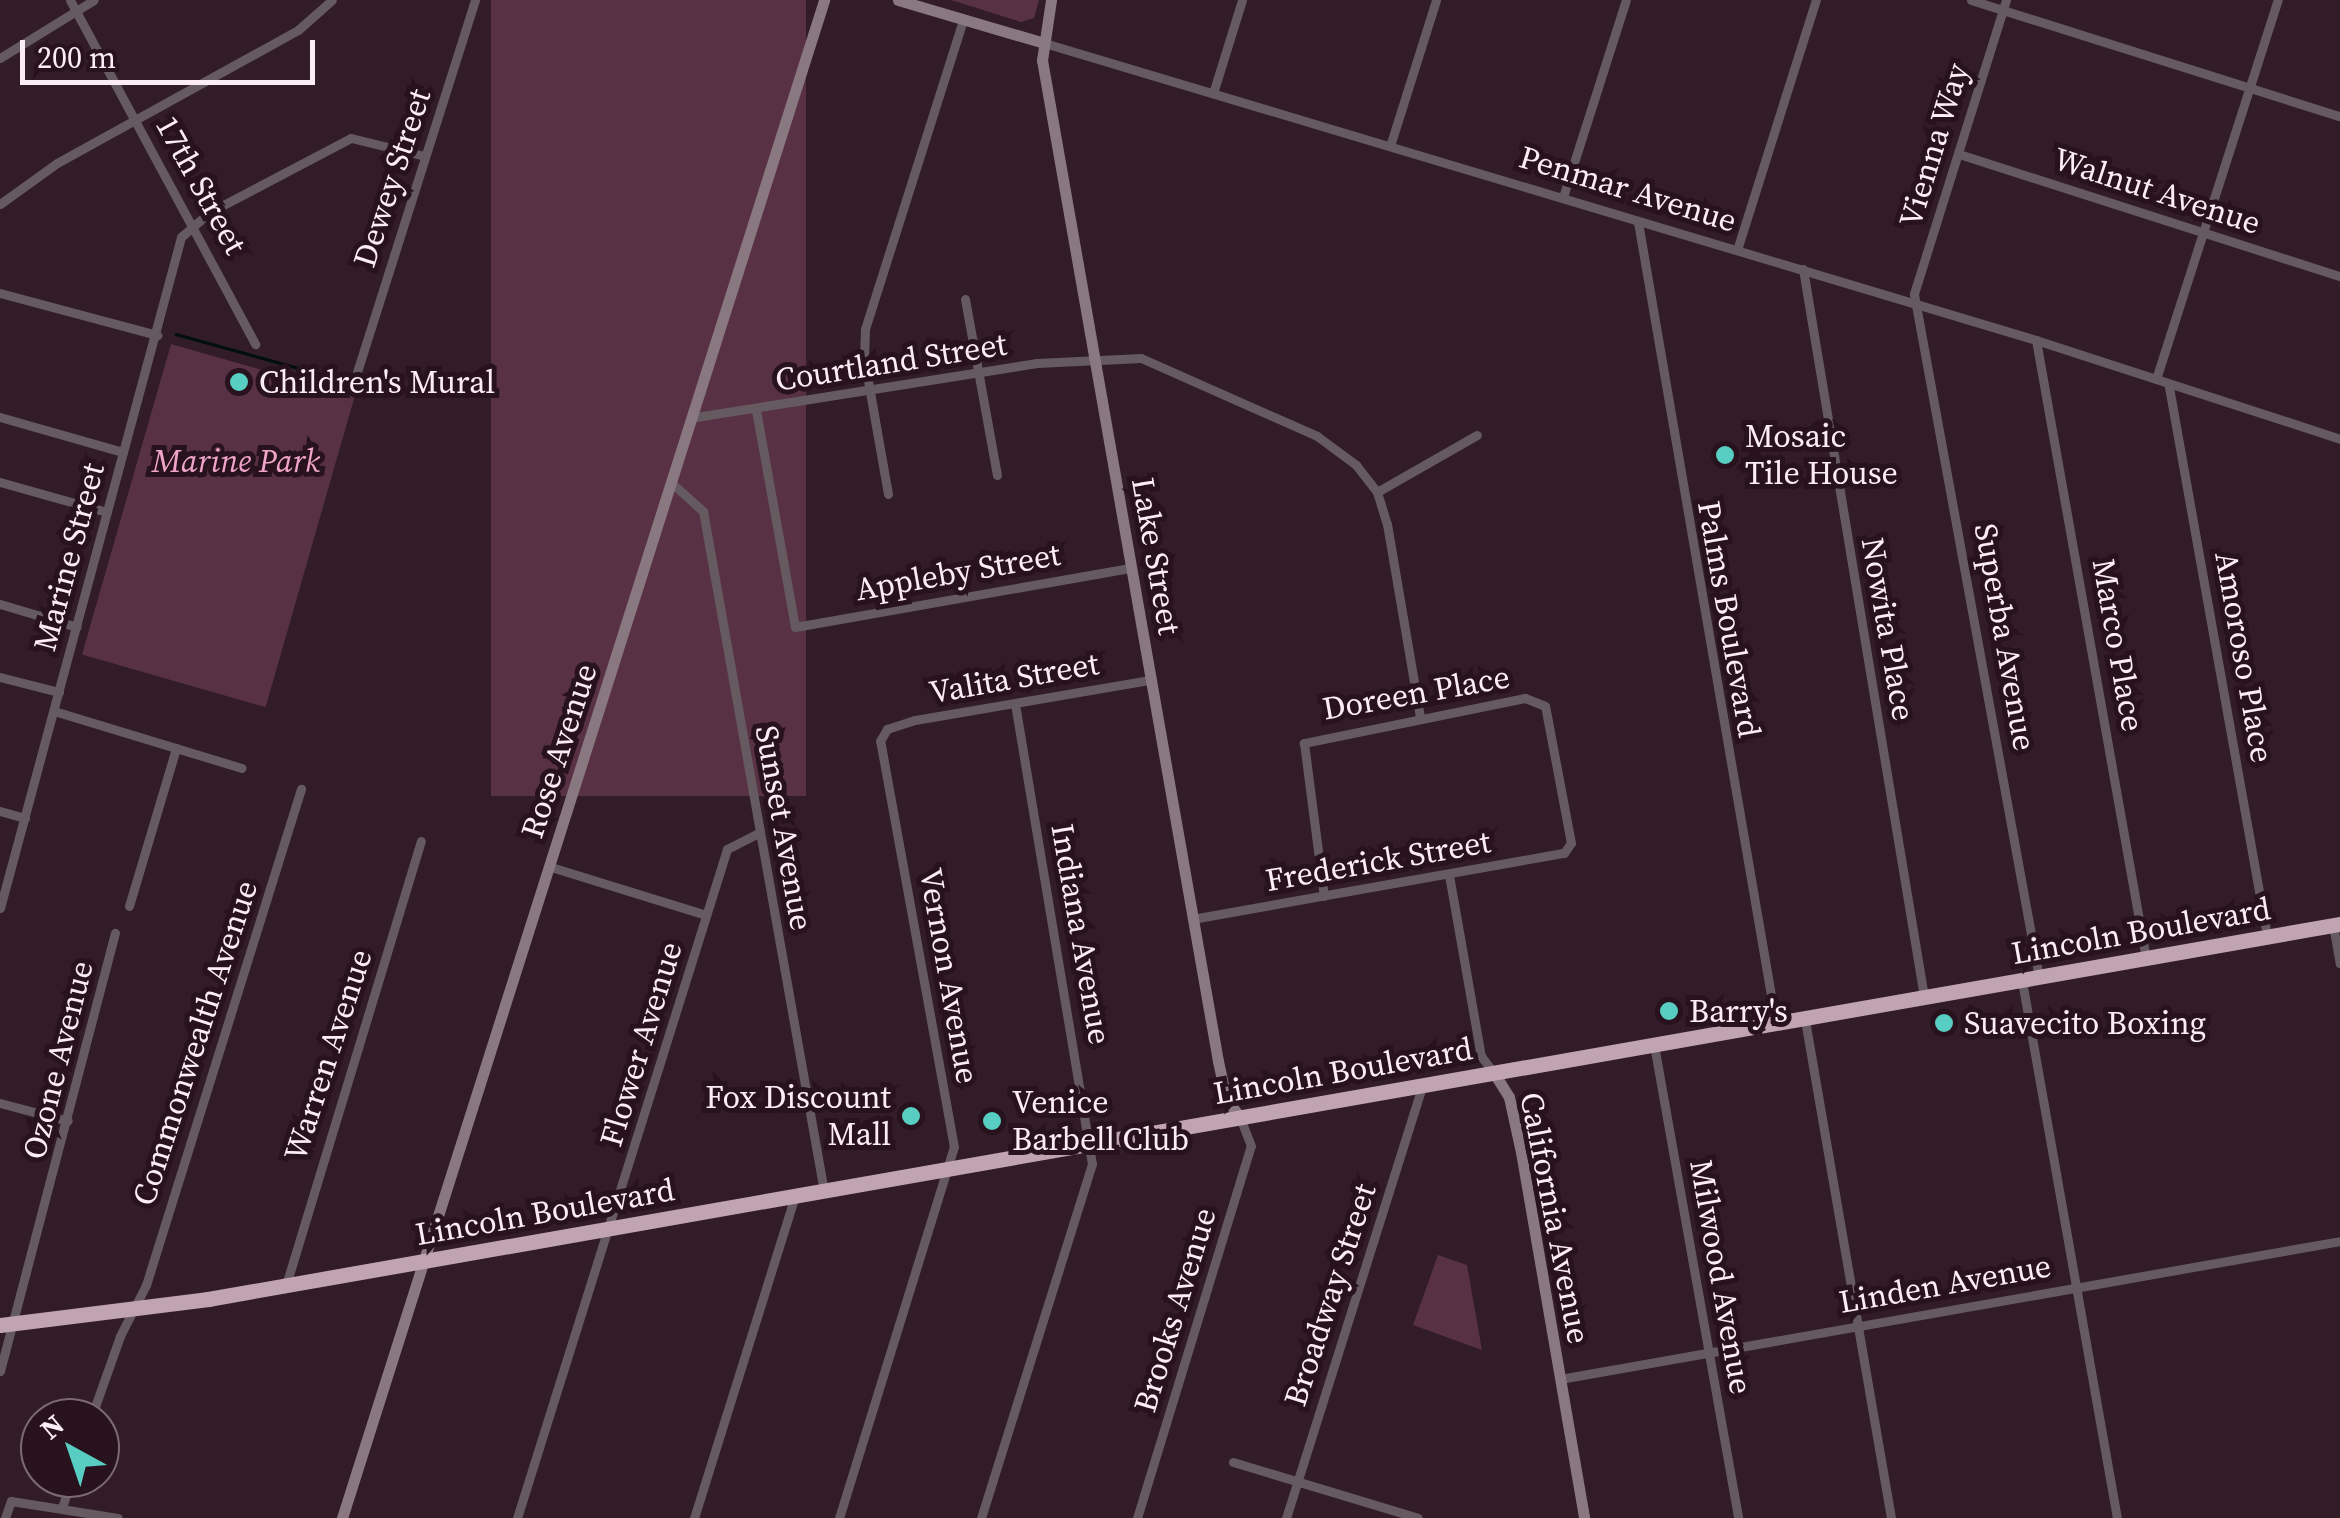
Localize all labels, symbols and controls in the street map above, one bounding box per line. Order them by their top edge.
scale bar [25,20,320,82]
text: 200 m [37,37,116,78]
street label: Vienna Way [1891,58,1977,232]
street label: Dewey Street [345,84,439,272]
street label: 17th Street [147,109,255,261]
street label: Penmar Avenue [1515,138,1741,240]
street label: Walnut Avenue [2049,139,2265,243]
street label: Courtland Street [773,325,1009,399]
place label: Children's Mural [259,363,495,401]
marker: Children's Mural [228,371,250,393]
place label: Mosaic Tile House [1745,418,1898,493]
park label: Marine Park [152,442,320,480]
marker: Mosaic Tile House [1714,444,1736,466]
street label: Marine Street [25,459,113,655]
street label: Lake Street [1123,475,1189,637]
street label: Palms Boulevard [1689,498,1769,740]
street label: Superba Avenue [1966,520,2044,754]
street label: Appleby Street [853,535,1063,609]
street label: Nowita Place [1853,535,1923,723]
street label: Amoroso Place [2207,548,2281,766]
street label: Marco Place [2084,556,2152,734]
street label: Valita Street [926,644,1102,712]
street label: Doreen Place [1319,658,1513,728]
street label: Rose Avenue [513,659,605,843]
street label: Sunset Avenue [747,723,821,933]
street label: Indiana Avenue [1043,821,1119,1047]
street label: Frederick Street [1262,822,1494,900]
street label: Vernon Avenue [911,865,987,1087]
street label: Commonwealth Avenue [124,876,266,1210]
street label: Lincoln Boulevard [2009,889,2273,973]
street label: Flower Avenue [592,937,690,1151]
street label: Warren Avenue [276,945,380,1165]
street label: Ozone Avenue [15,957,101,1163]
place label: Barry's [1689,992,1788,1030]
marker: Barry's [1658,1000,1680,1022]
place label: Suavecito Boxing [1964,1004,2206,1042]
marker: Suavecito Boxing [1933,1012,1955,1034]
street label: Lincoln Boulevard [1211,1029,1475,1113]
place label: Fox Discount Mall [705,1079,891,1154]
place label: Venice Barbell Club [1012,1084,1189,1159]
street label: California Avenue [1512,1089,1598,1347]
marker: Fox Discount Mall [900,1105,922,1127]
marker: Venice Barbell Club [981,1110,1003,1132]
street label: Milwood Avenue [1681,1157,1761,1397]
street label: Lincoln Boulevard [413,1170,677,1254]
street label: Broadway Street [1276,1179,1384,1411]
street label: Brooks Avenue [1126,1203,1224,1417]
street label: Linden Avenue [1836,1246,2054,1322]
north arrow [20,1398,120,1498]
text: N [32,1405,72,1448]

